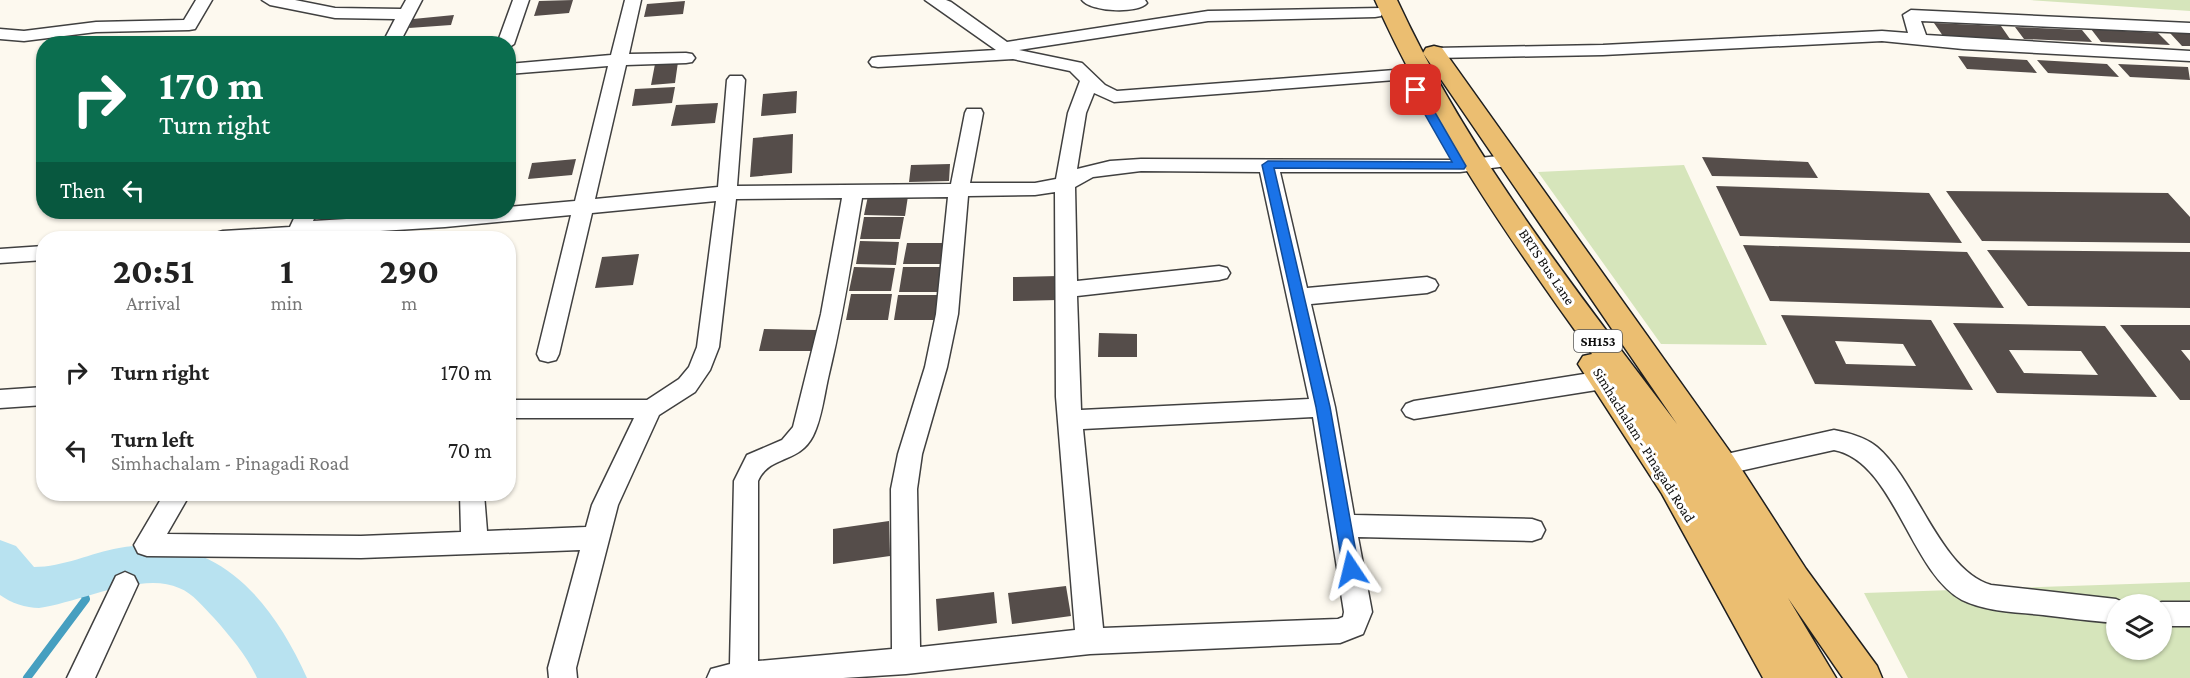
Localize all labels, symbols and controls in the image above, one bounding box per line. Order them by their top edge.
icon: right [60,60,138,138]
text: 170 m [159,61,264,108]
pin [1390,64,1441,115]
icon: arrive [1399,73,1432,106]
text: Turn right [159,110,270,140]
icon: left [117,174,150,207]
text: Then [60,178,105,203]
street label: BRTS Bus Lane [1516,226,1578,308]
text: 20:51 [113,251,194,291]
text: 1 [280,251,293,291]
text: 290 [380,251,439,291]
text: Arrival [126,292,181,314]
text: min [271,292,303,314]
text: m [401,292,417,314]
road number: SH153 [1574,330,1622,352]
icon: right [60,356,93,389]
text: Turn right [111,360,209,385]
text: 170 m [441,360,492,385]
street label: Simhachalam - Pinagadi Road [1589,365,1698,526]
text: Turn left [111,427,194,452]
icon: left [60,434,93,467]
text: 70 m [448,438,492,463]
text: Simhachalam - Pinagadi Road [111,452,349,474]
position arrow [1319,537,1383,601]
map controls [2106,594,2172,660]
button: layers [2106,594,2172,660]

